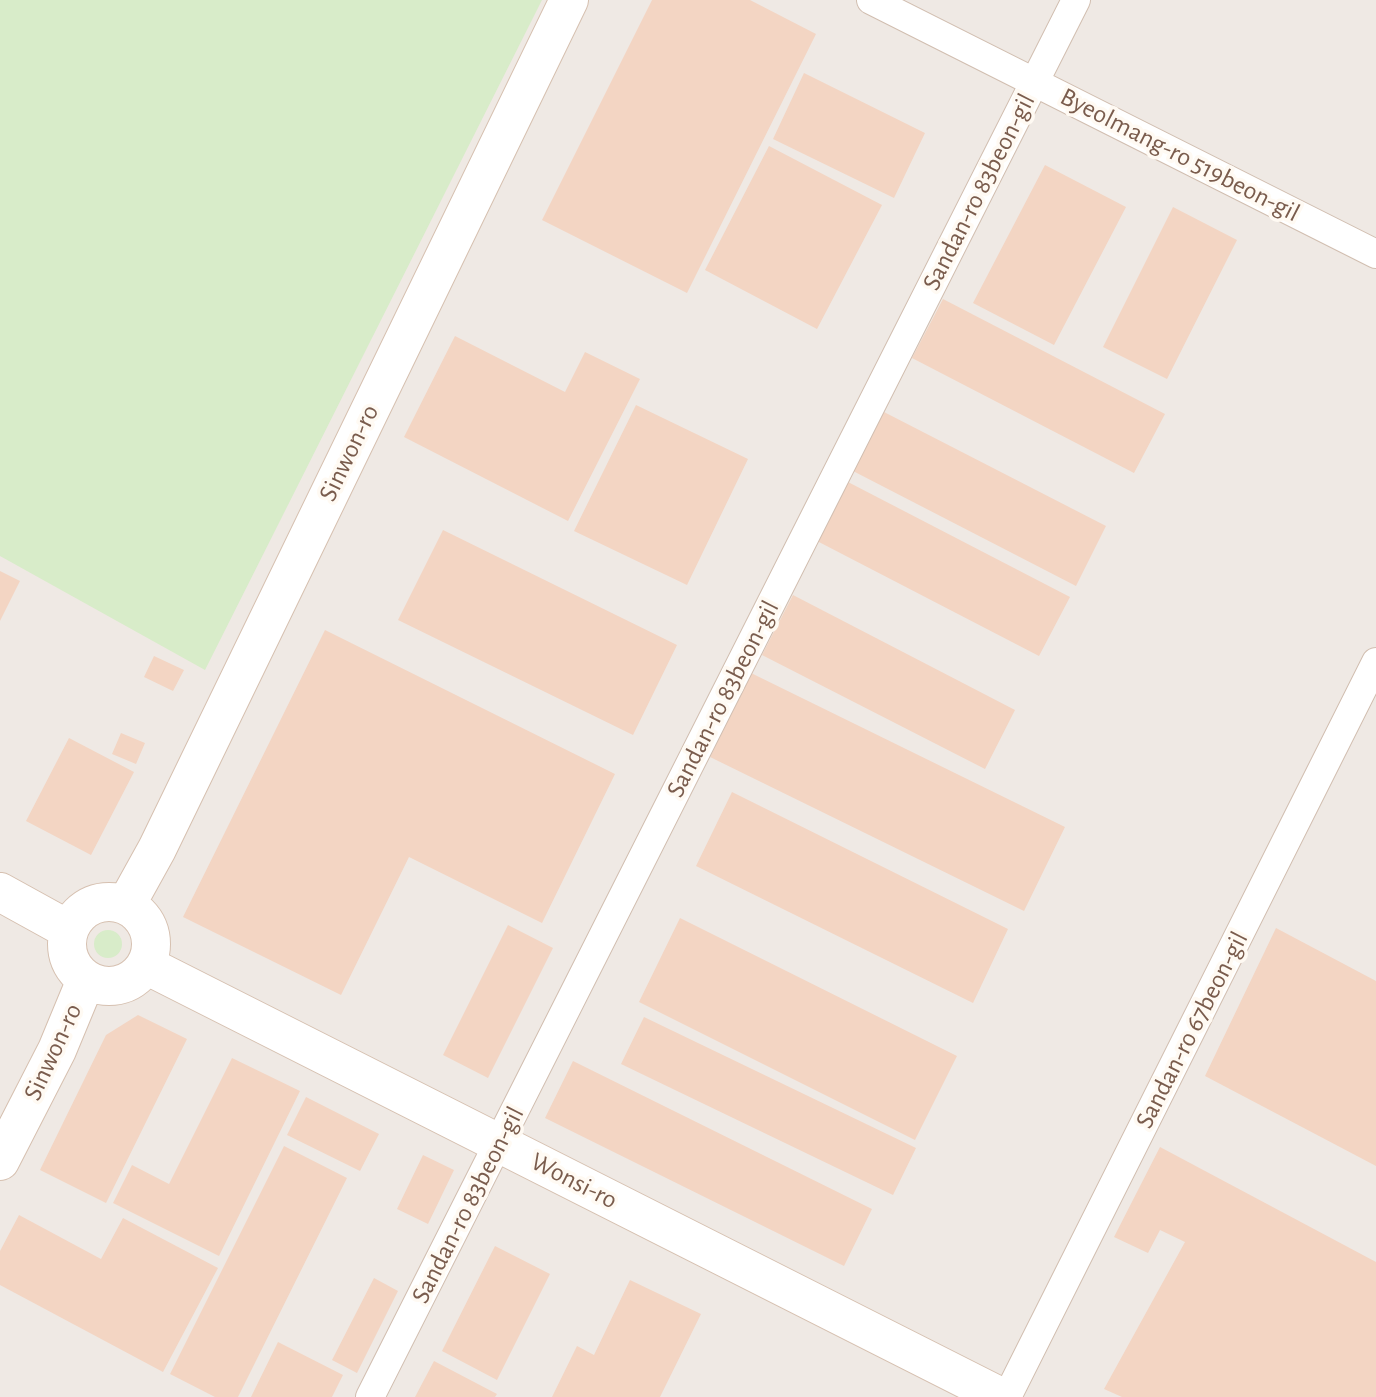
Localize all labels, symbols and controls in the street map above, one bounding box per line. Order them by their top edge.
street label: Byeolmang-ro 519beon-gil [1055,81,1305,229]
street label: Sandan-ro 83beon-gil [916,88,1042,296]
street label: Sinwon-ro [312,400,386,506]
street label: Sandan-ro 83beon-gil [660,595,786,803]
street label: Sandan-ro 67beon-gil [1129,926,1255,1134]
street label: Sinwon-ro [17,998,89,1106]
street label: Sandan-ro 83beon-gil [405,1101,531,1309]
street label: Wonsi-ro [525,1146,623,1216]

